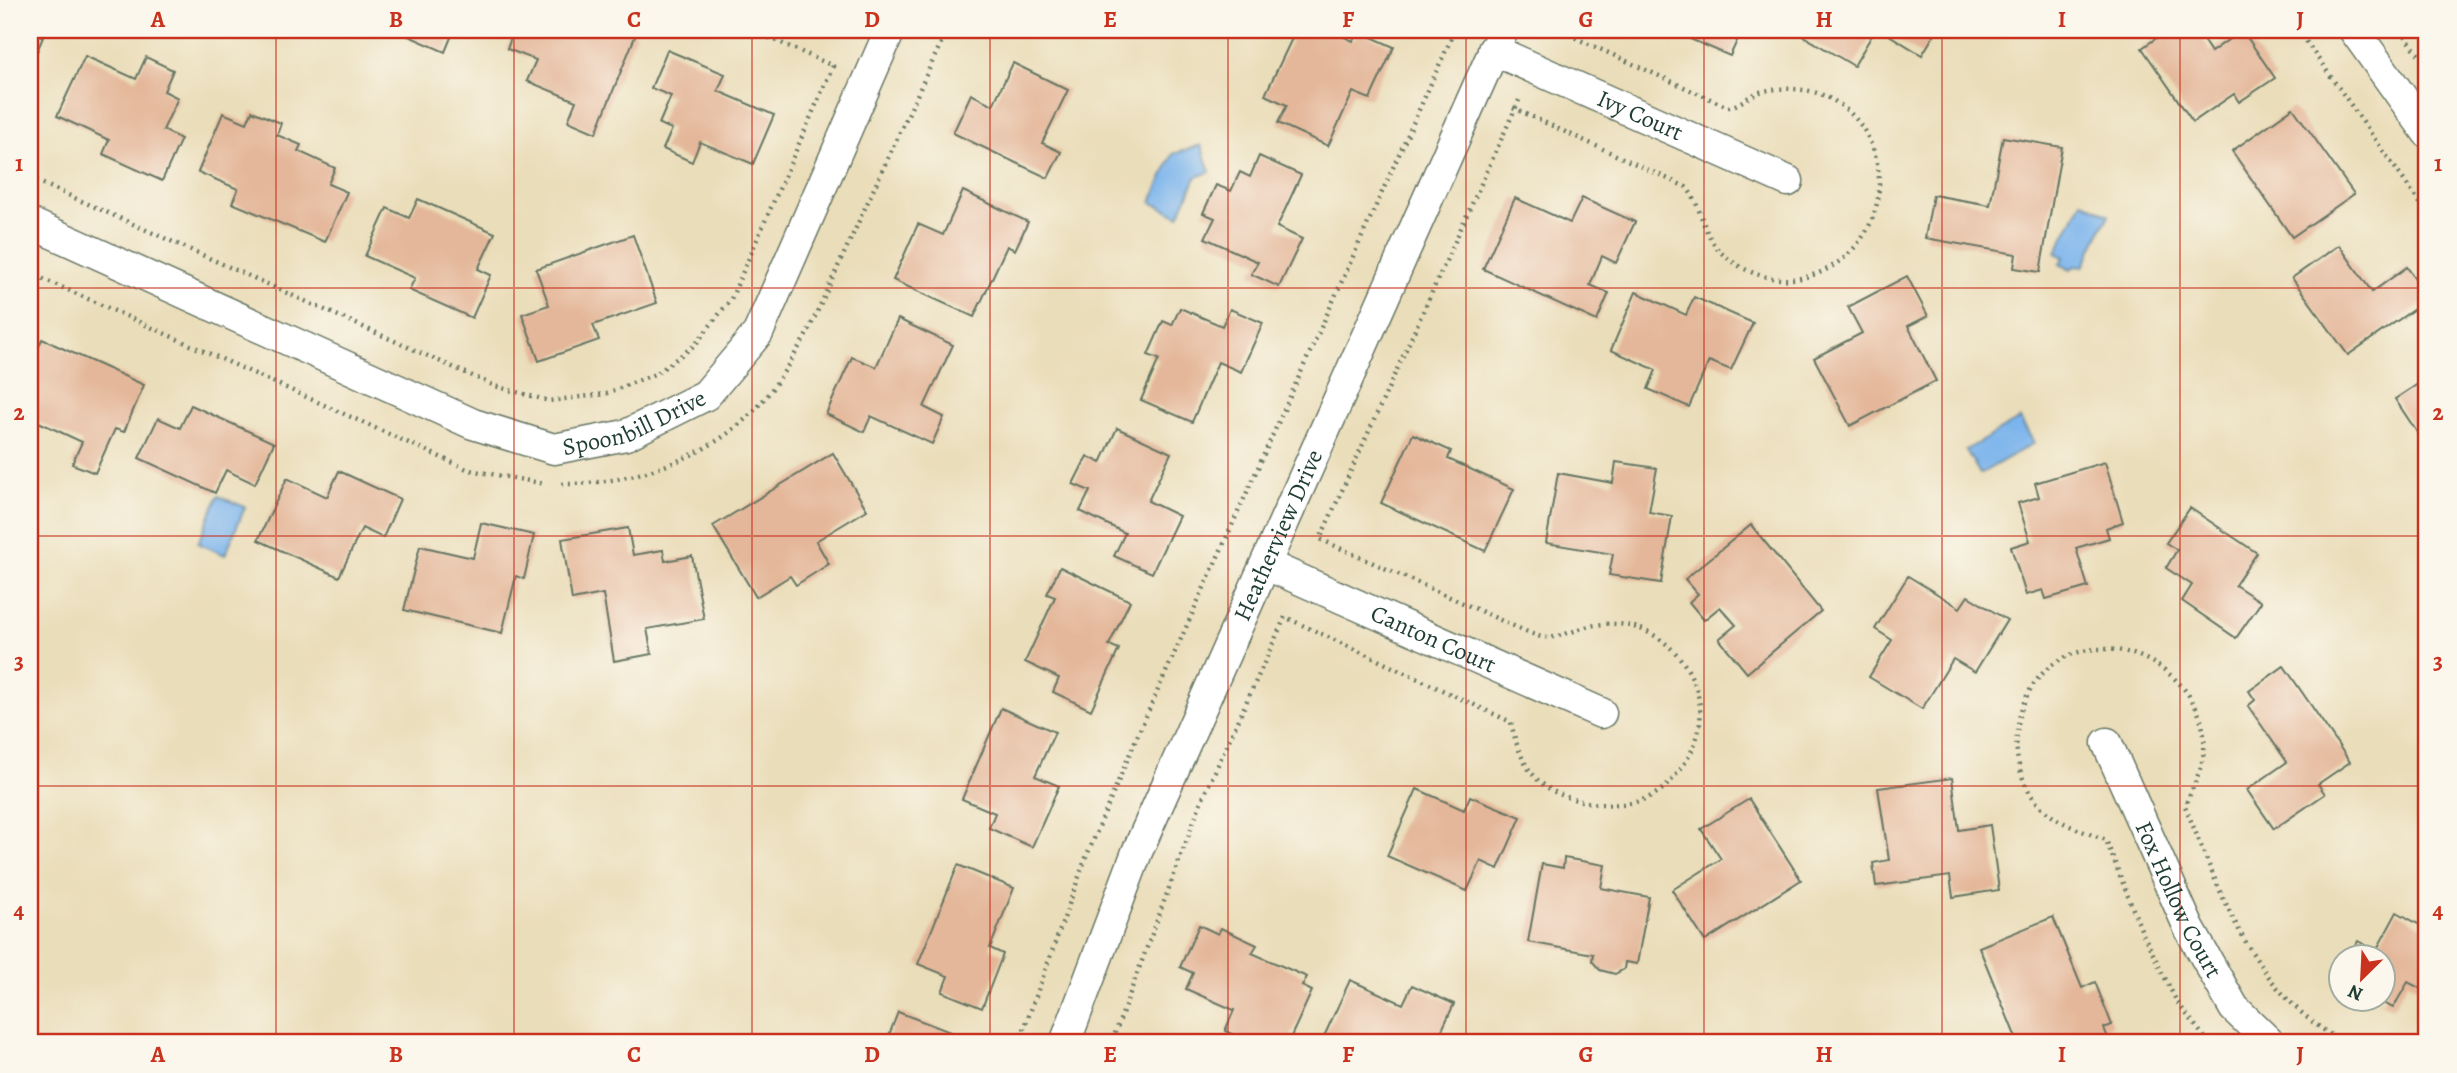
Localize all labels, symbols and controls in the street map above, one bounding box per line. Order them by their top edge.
text: A [150,4,166,35]
text: B [389,4,403,35]
text: C [627,4,641,35]
text: D [864,4,880,35]
text: E [1103,4,1117,35]
text: F [1342,4,1355,35]
text: G [1578,4,1594,35]
text: H [1815,4,1833,35]
text: I [2058,4,2066,35]
text: J [2296,4,2304,35]
street label: Ivy Court [1592,82,1688,148]
text: 1 [15,148,23,179]
text: 1 [2434,148,2442,179]
street label: Spoonbill Drive [560,382,711,463]
text: 2 [13,397,25,428]
text: 2 [2432,397,2444,428]
street label: Heatherview Drive [1226,444,1330,626]
street label: Canton Court [1366,597,1501,680]
text: 3 [14,646,24,677]
text: 3 [2433,646,2443,677]
street label: Fox Hollow Court [2128,816,2230,984]
text: 4 [14,895,25,926]
text: 4 [2433,895,2444,926]
north arrow [2328,944,2398,1014]
text: N [2344,978,2367,1007]
text: A [150,1039,166,1070]
text: B [389,1039,403,1070]
text: C [627,1039,641,1070]
text: D [864,1039,880,1070]
text: E [1103,1039,1117,1070]
text: F [1342,1039,1355,1070]
text: G [1578,1039,1594,1070]
text: H [1815,1039,1833,1070]
text: I [2058,1039,2066,1070]
text: J [2296,1039,2304,1070]

